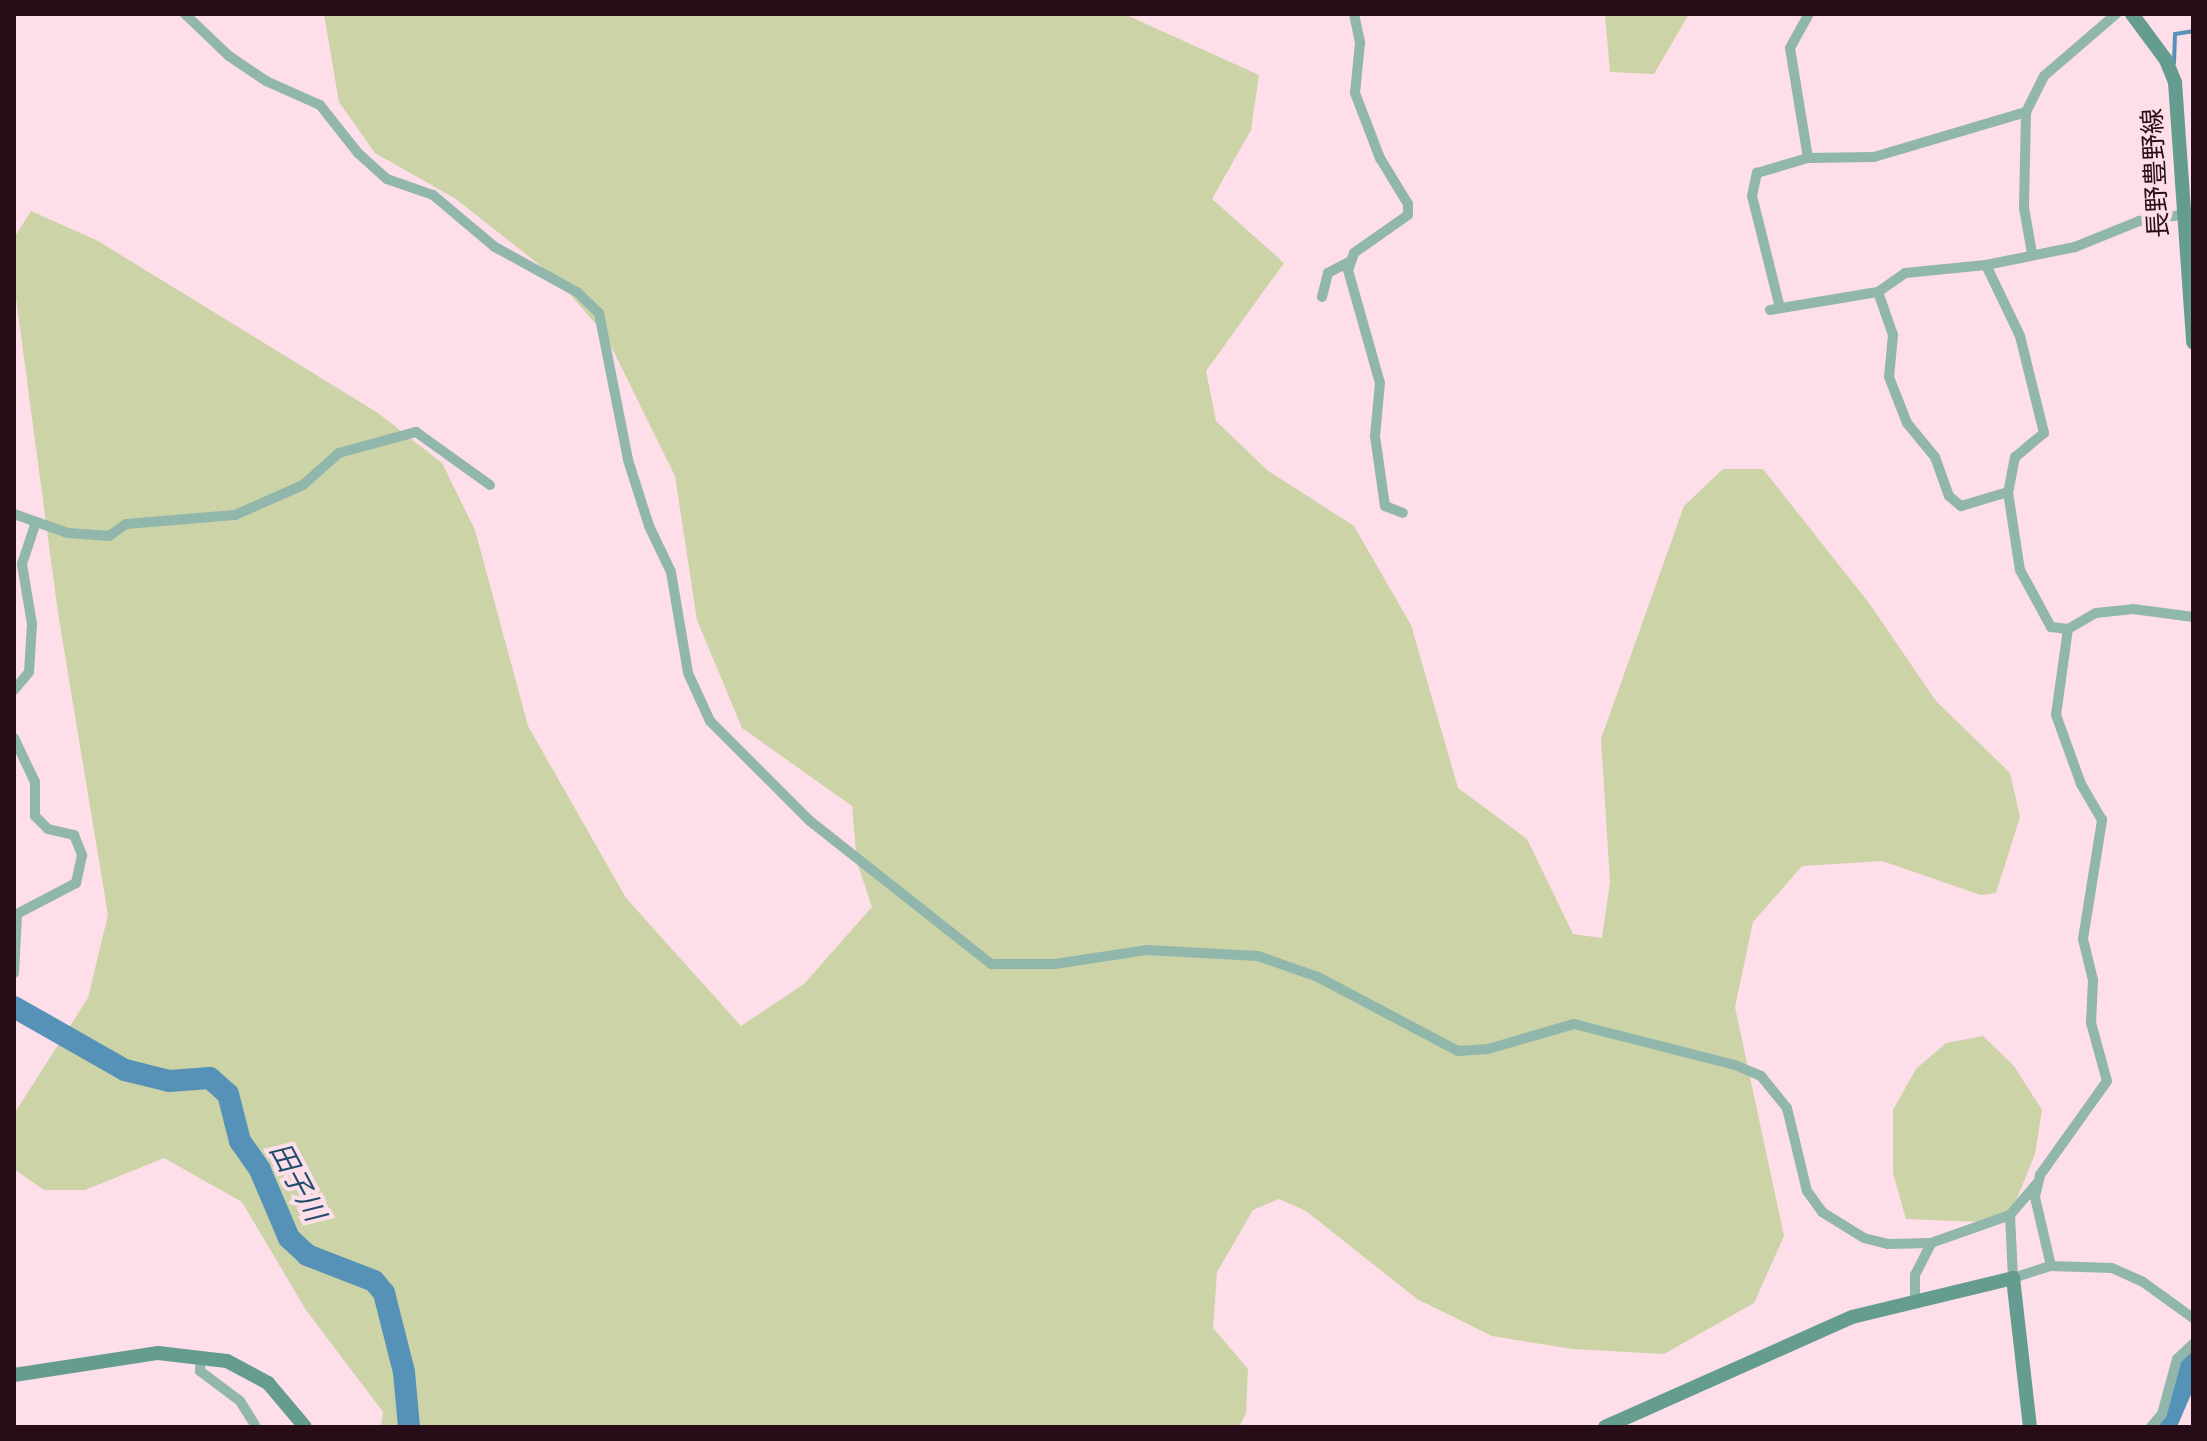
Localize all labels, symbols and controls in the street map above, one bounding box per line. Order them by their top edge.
street label: 長野豊野線 [2137,107,2175,239]
water label: 田子川 [262,1137,332,1227]

